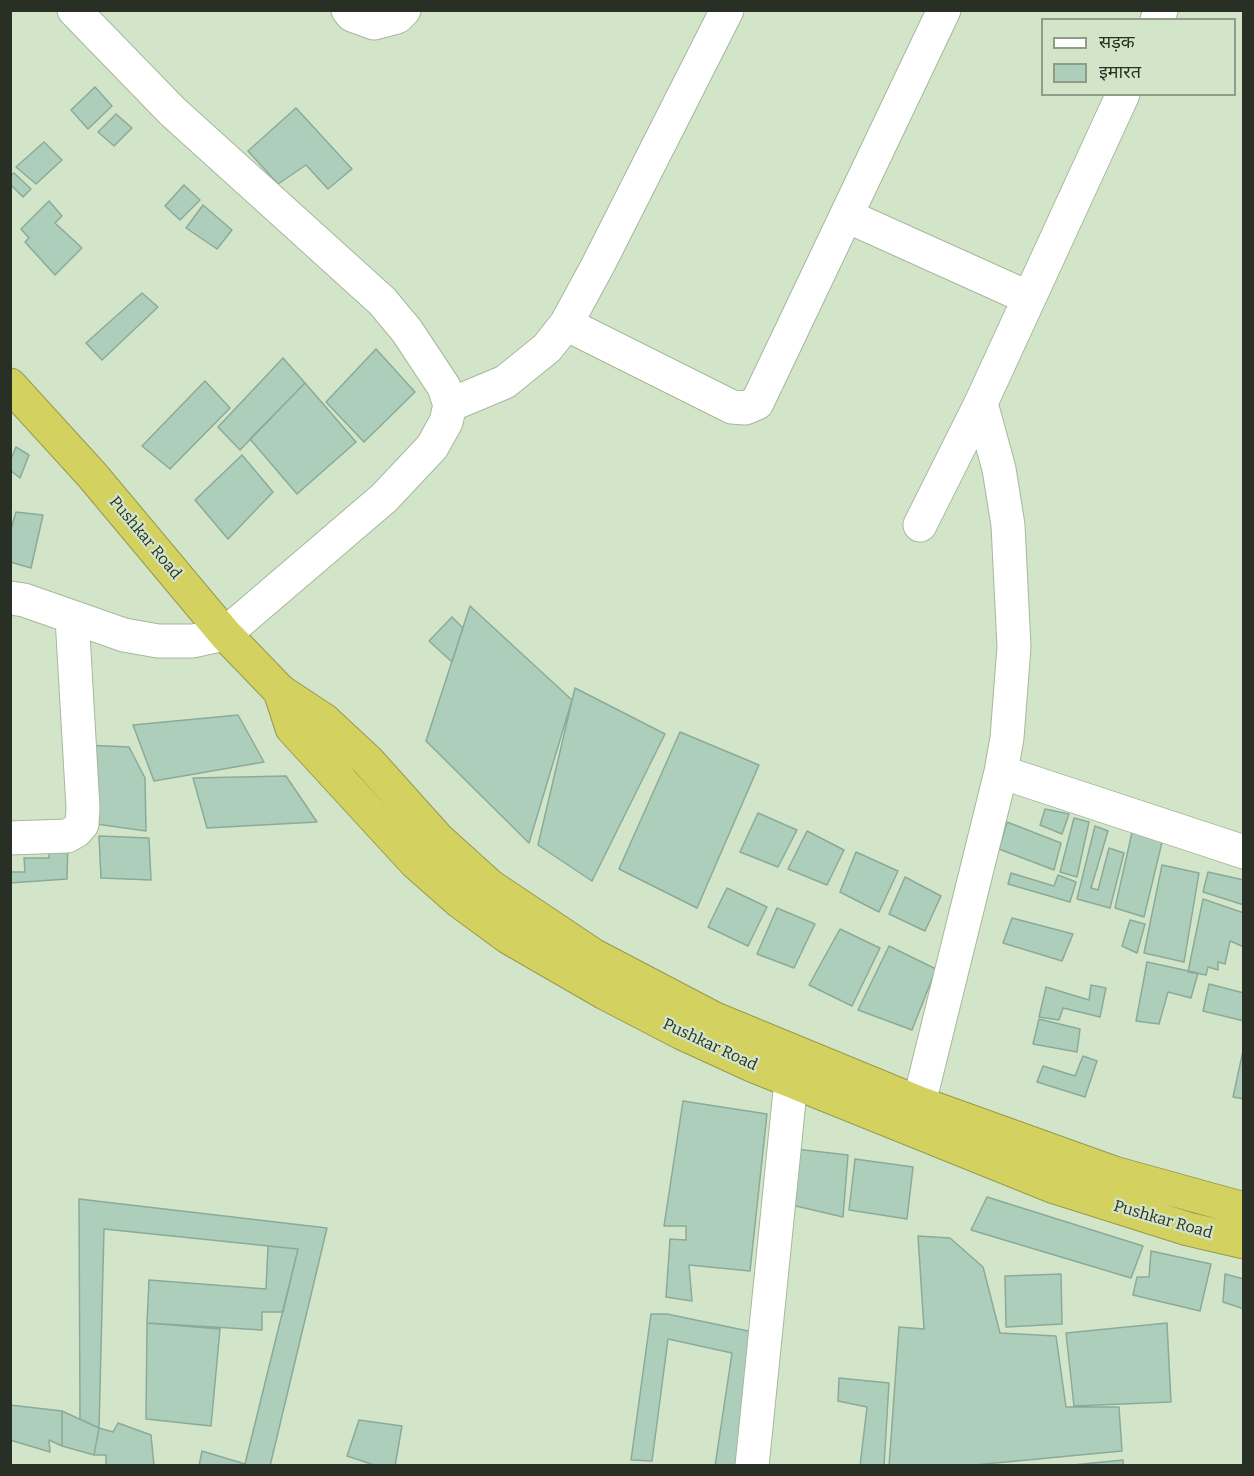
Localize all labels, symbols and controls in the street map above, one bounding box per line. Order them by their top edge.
legend [1041,18,1236,96]
text: सड़क [1099,31,1135,53]
text: इमारत [1099,61,1141,83]
street label: Pushkar Road [105,493,185,583]
street label: Pushkar Road [660,1015,760,1075]
street label: Pushkar Road [1111,1197,1215,1243]

